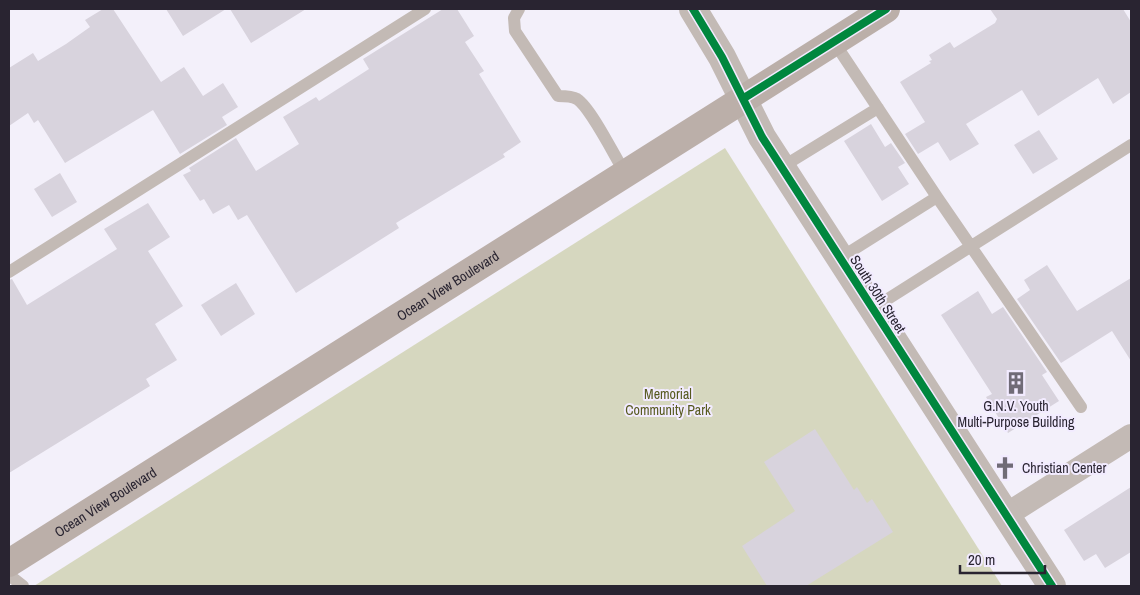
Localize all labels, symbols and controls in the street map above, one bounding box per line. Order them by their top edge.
street label: Ocean View Boulevard [393,247,502,325]
street label: South 30th Street [846,252,910,336]
building icon: G.N.V. Youth Multi-Purpose Building [1003,370,1029,396]
park label: Memorial Community Park [625,385,711,419]
place label: G.N.V. Youth Multi-Purpose Building [958,397,1075,431]
church icon: Christian Center [992,455,1018,481]
place label: Christian Center [1022,459,1106,477]
street label: Ocean View Boulevard [51,463,160,541]
scale bar [960,542,1045,574]
text: 20 m [968,549,995,570]

